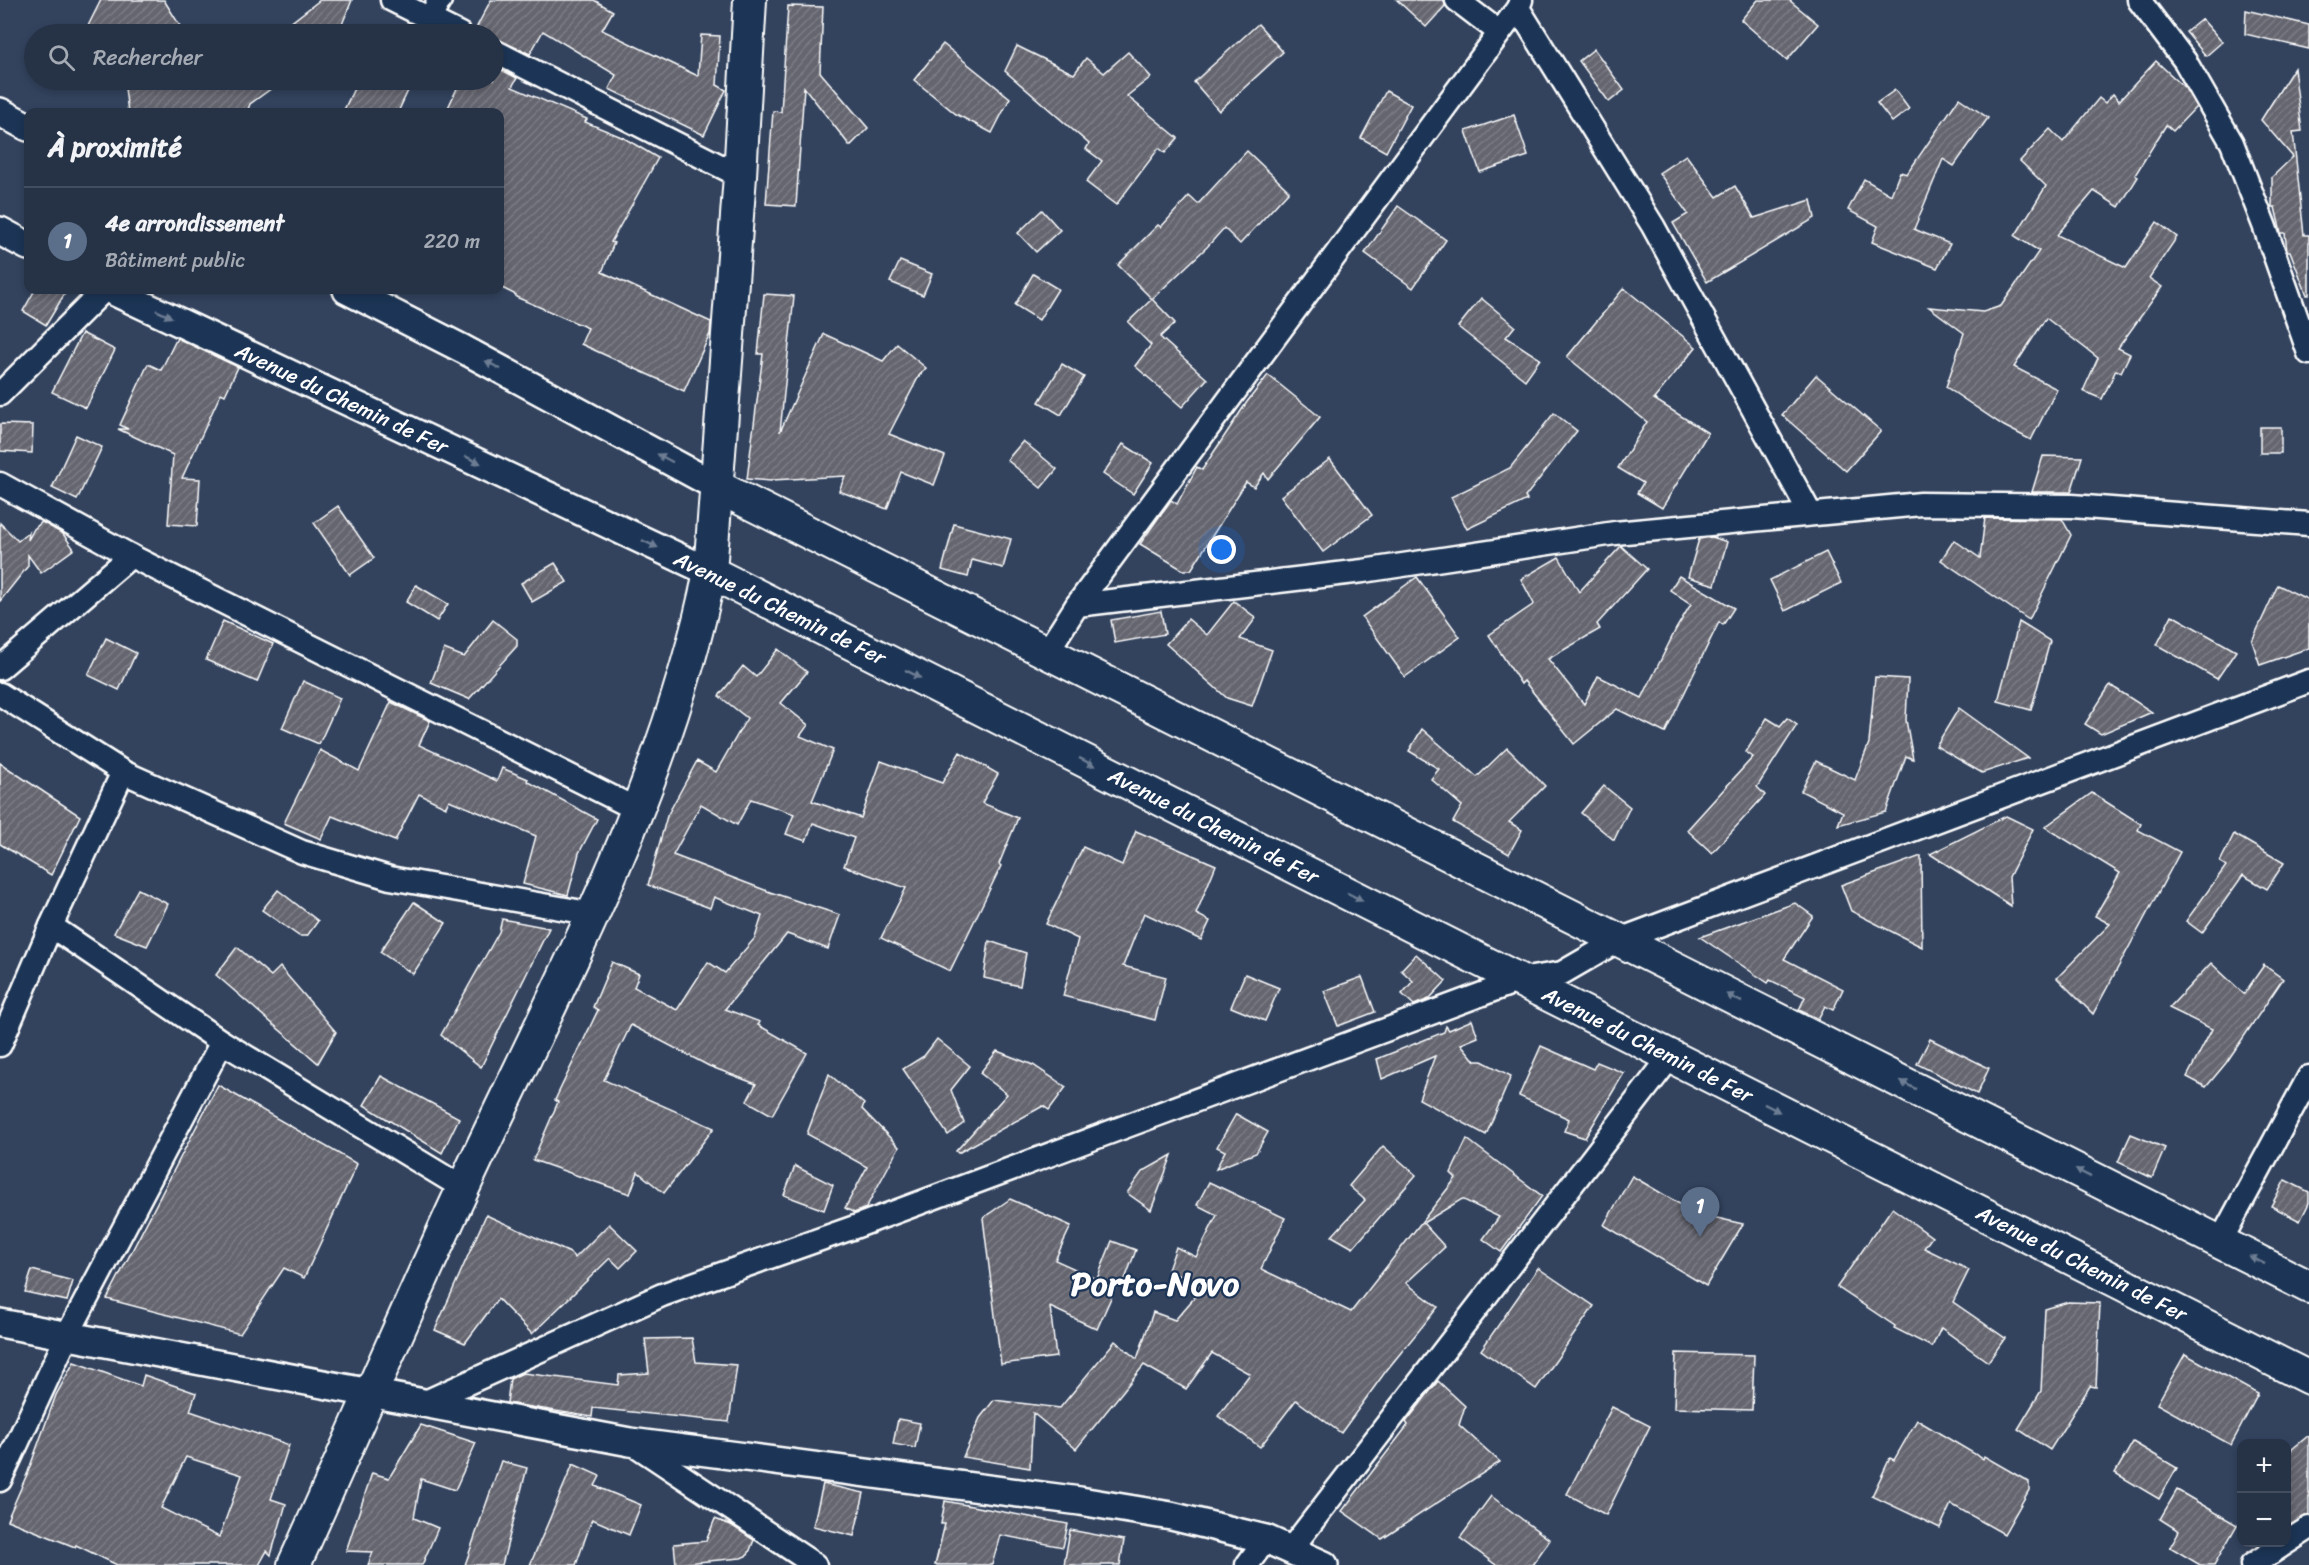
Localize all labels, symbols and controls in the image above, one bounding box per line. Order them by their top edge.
search box [24,24,504,90]
text: Rechercher [93,38,203,77]
icon: search [45,41,78,74]
text: À proximité [48,124,182,170]
text: 4e arrondissement [105,204,284,243]
text: 1 [63,224,72,259]
text: 220 m [424,224,480,259]
text: Bâtiment public [105,243,246,278]
one-way arrow [156,310,173,319]
street label: Avenue du Chemin de Fer [228,332,456,466]
one-way arrow [485,360,502,370]
one-way arrow [656,453,673,463]
one-way arrow [465,456,482,465]
your location [1207,535,1236,564]
one-way arrow [641,539,658,548]
street label: Avenue du Chemin de Fer [666,540,894,677]
one-way arrow [904,669,921,679]
street label: Avenue du Chemin de Fer [1100,756,1327,896]
one-way arrow [1078,757,1095,766]
one-way arrow [1346,892,1363,902]
street label: Avenue du Chemin de Fer [1534,975,1761,1114]
one-way arrow [1725,993,1743,1003]
one-way arrow [1900,1081,1917,1090]
one-way arrow [1764,1103,1781,1112]
one-way arrow [2074,1168,2091,1178]
pin: 1 [1680,1188,1720,1237]
street label: Avenue du Chemin de Fer [1968,1194,2195,1333]
district label: Porto-Novo [1071,1255,1239,1313]
one-way arrow [2248,1256,2265,1265]
map controls [2237,1439,2291,1547]
button: + [2237,1439,2291,1493]
button: − [2237,1493,2291,1547]

